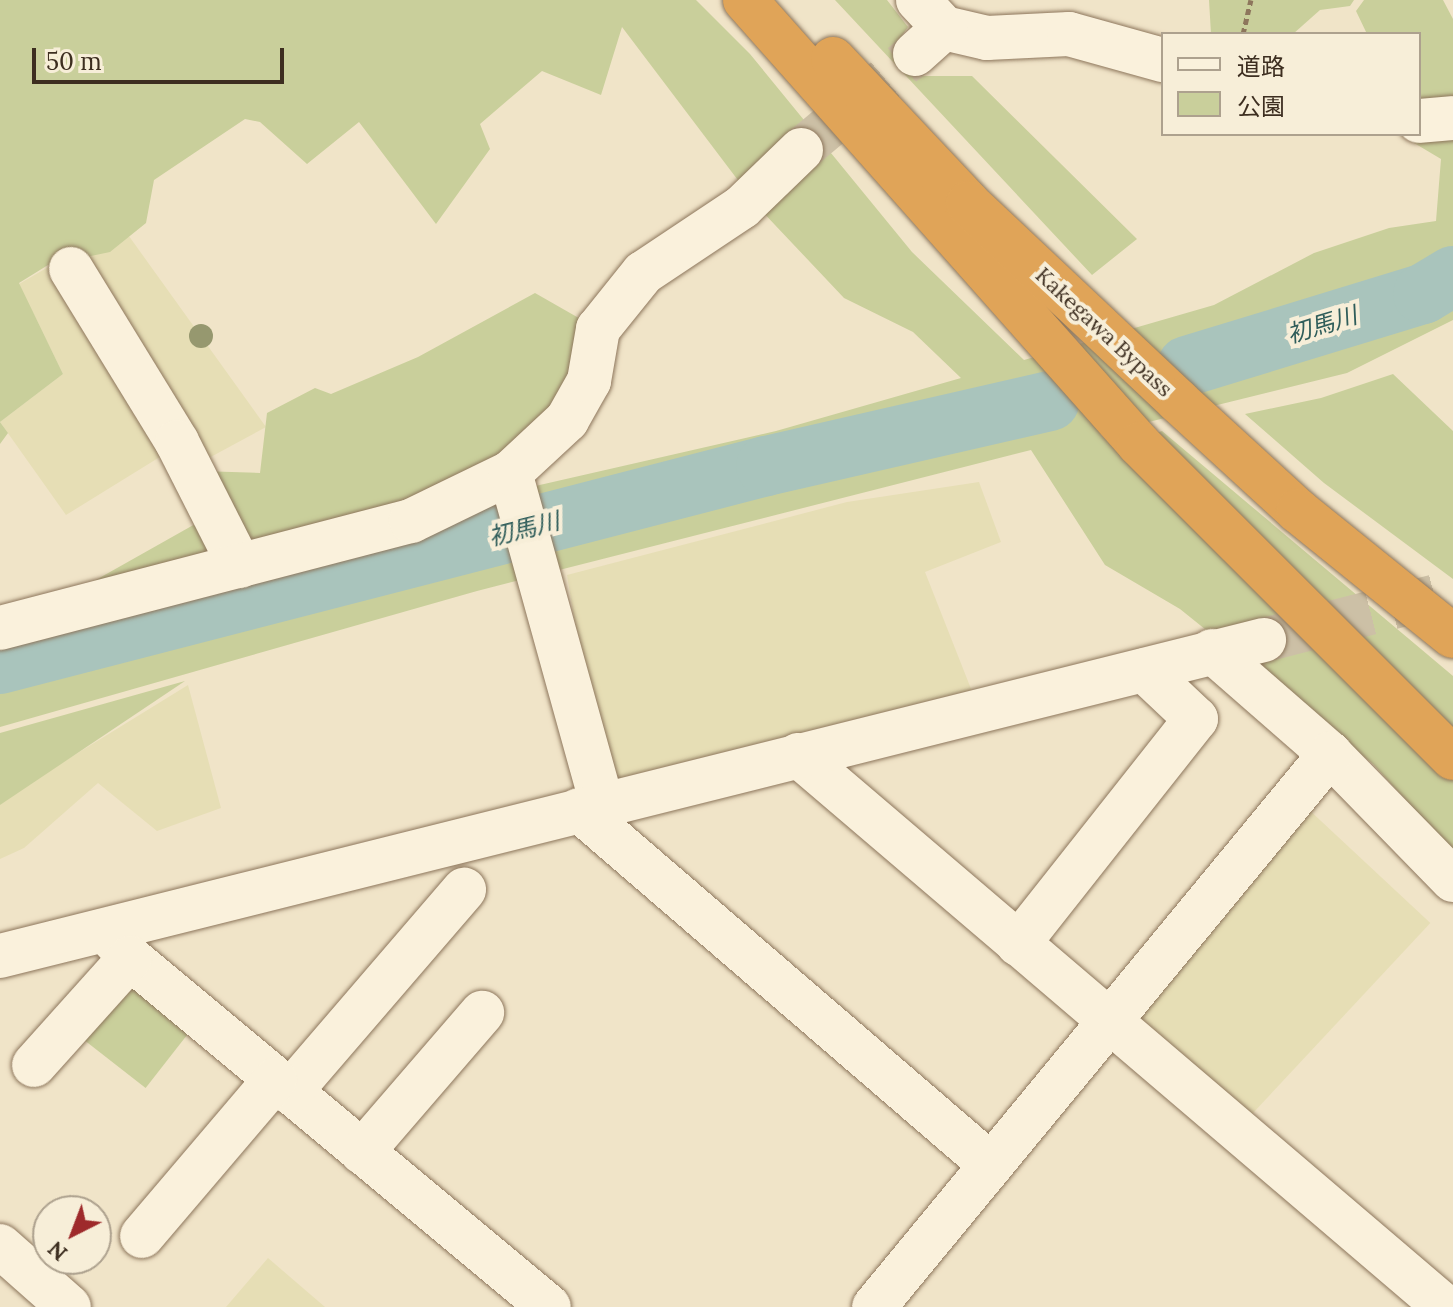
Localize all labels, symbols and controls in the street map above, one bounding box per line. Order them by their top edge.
scale bar [36,32,288,82]
legend [1161,32,1421,136]
text: 50 m [46,46,102,77]
text: 道路 [1237,51,1285,82]
text: 公園 [1237,91,1285,122]
street label: Kakegawa Bypass [1030,262,1178,402]
water label: 初馬川 [1283,301,1361,349]
water label: 初馬川 [486,506,562,552]
north arrow [32,1195,112,1275]
text: N [42,1235,73,1267]

